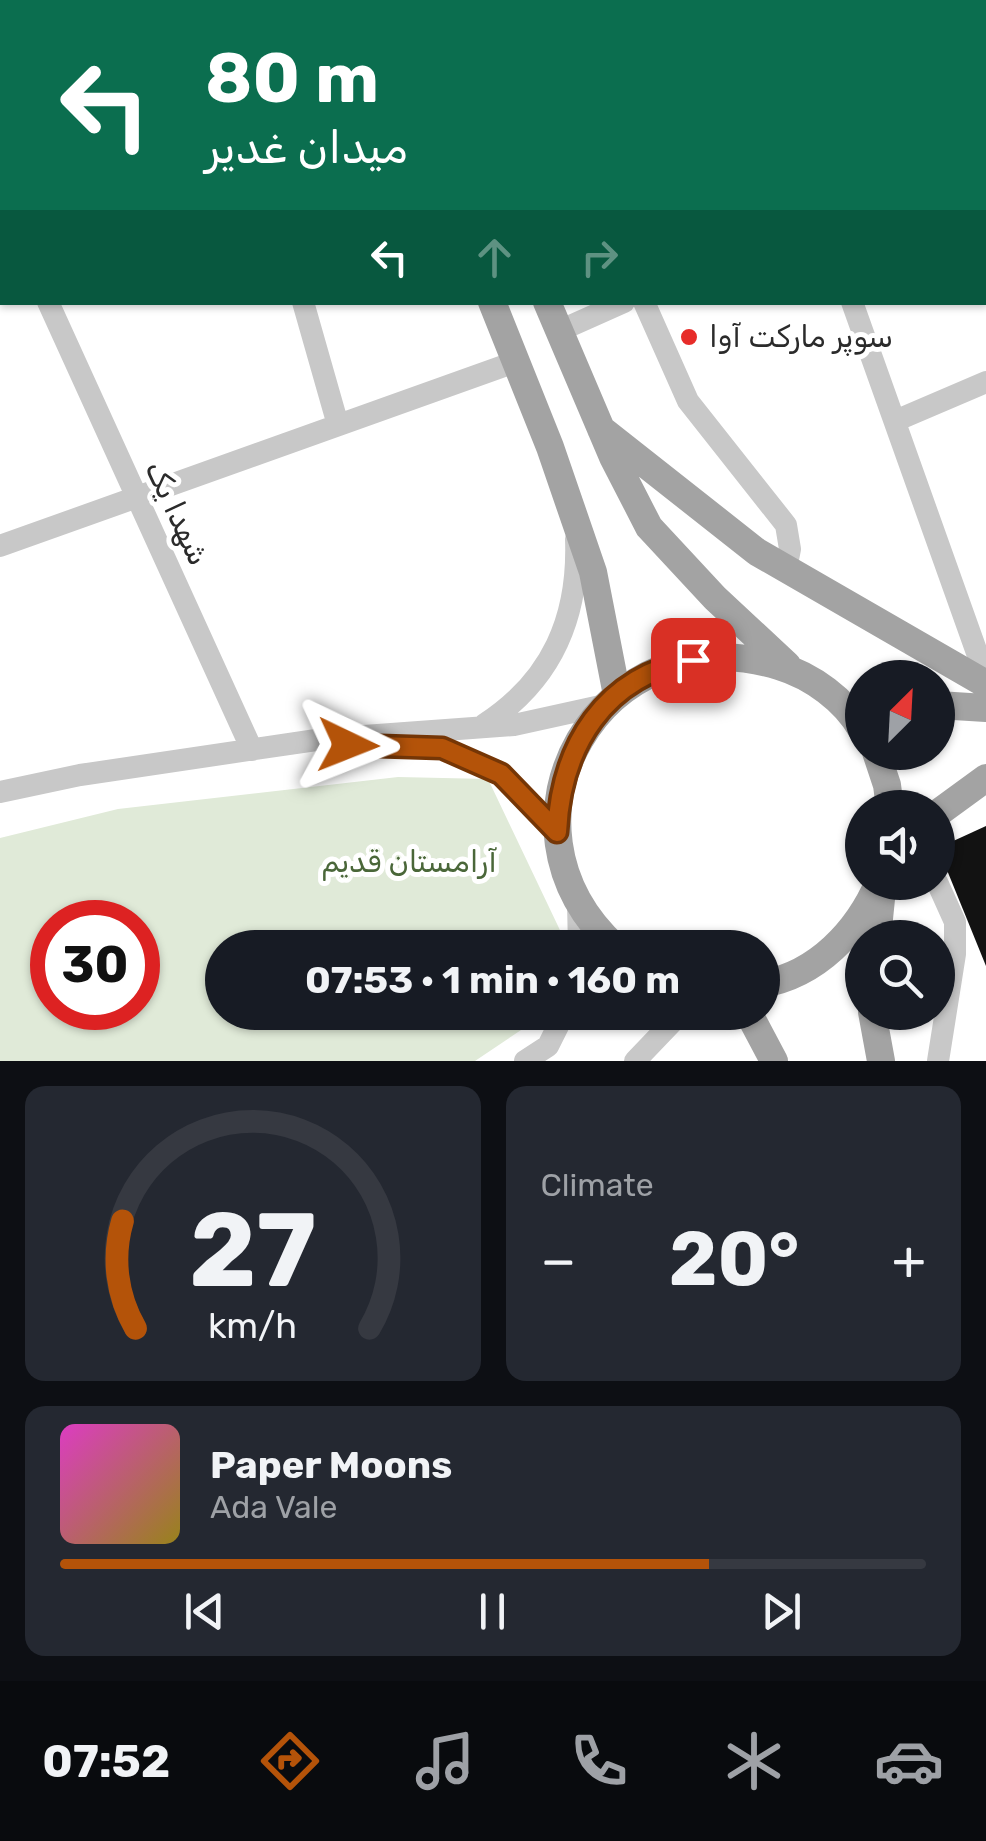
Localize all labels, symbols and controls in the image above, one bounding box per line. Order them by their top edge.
text: 80 m [205,37,379,120]
icon: left [40,40,170,170]
text: میدان غدیر [205,121,408,174]
icon: left [362,230,417,285]
icon: ahead [467,230,522,285]
icon: right [572,230,627,285]
place label: سوپر مارکت آوا [709,319,893,357]
marker: سوپر مارکت آوا [678,326,700,348]
street label: شهدا یک [137,455,217,571]
pin [651,618,736,703]
icon: arrive [666,633,721,688]
north arrow [845,660,955,770]
map controls [845,660,955,1030]
position arrow [296,693,400,797]
button: sound [845,790,955,900]
park label: آرامستان قدیم [321,844,497,881]
speed limit sign: 30 [30,900,160,1030]
button: search [845,920,955,1030]
text: 07:53 · 1 min · 160 m [305,957,680,1003]
text: Climate [541,1166,654,1204]
text: 27 [189,1189,316,1312]
text: 20° [669,1215,799,1304]
text: − [541,1228,576,1293]
text: + [892,1228,926,1293]
text: km/h [208,1305,297,1347]
text: Paper Moons [210,1442,452,1488]
text: Ada Vale [210,1488,337,1526]
icon: previous [177,1584,232,1639]
icon: pause [465,1584,520,1639]
icon: next [754,1584,809,1639]
icon: directions [255,1726,325,1796]
icon: music [410,1726,480,1796]
icon: phone [564,1726,634,1796]
icon: climate [719,1726,789,1796]
icon: car [874,1726,944,1796]
text: 07:52 [42,1735,170,1788]

